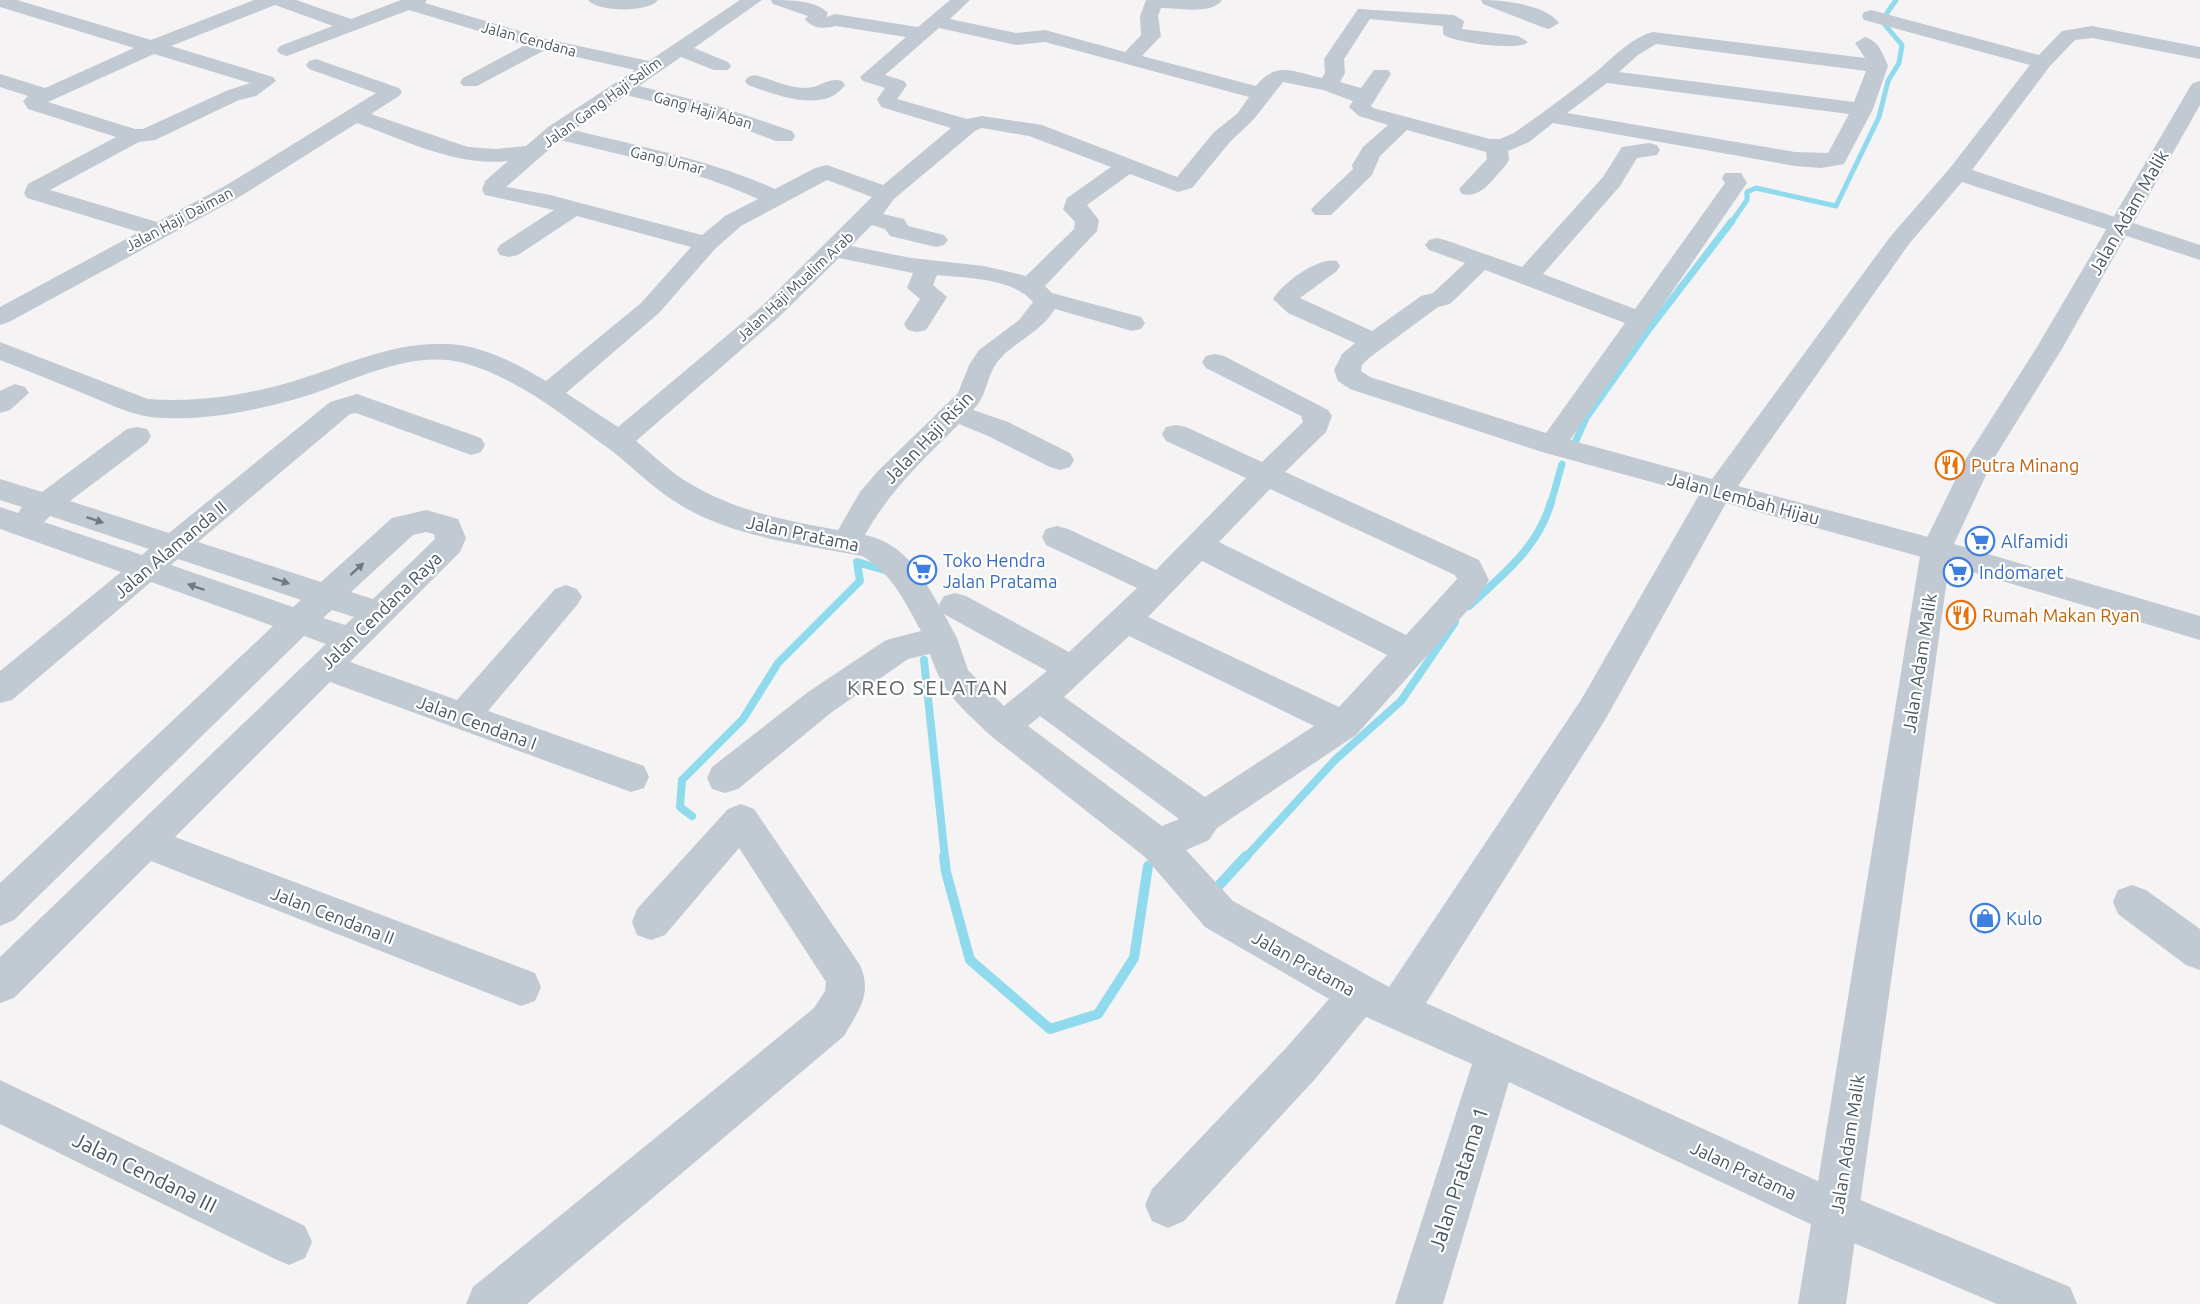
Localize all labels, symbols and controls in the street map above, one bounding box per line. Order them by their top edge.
street label: Jalan Cendana [480,18,578,60]
street label: Jalan Gang Haji Salim [540,53,664,151]
street label: Gang Haji Aban [652,88,754,132]
street label: Gang Umar [629,143,706,177]
street label: Jalan Adam Malik [2084,146,2172,278]
street label: Jalan Haji Daiman [123,184,235,254]
street label: Jalan Haji Mualim Arab [733,228,857,344]
street label: Jalan Haji Risin [879,387,977,487]
restaurant icon: Putra Minang [1934,449,1966,481]
place label: Putra Minang [1971,455,2079,475]
street label: Jalan Lembah Hijau [1666,468,1822,528]
street label: Jalan Alamanda II [110,496,230,602]
street label: Jalan Pratama [745,511,861,555]
one-way arrow [86,516,104,526]
supermarket icon: Alfamidi [1964,525,1996,557]
place label: Alfamidi [2001,531,2068,551]
street label: Jalan Cendana Raya [317,547,445,673]
place label: Toko Hendra Jalan Pratama [943,550,1057,591]
supermarket icon: Toko Hendra Jalan Pratama [906,554,938,586]
supermarket icon: Indomaret [1942,556,1974,588]
one-way arrow [349,562,363,576]
place label: Indomaret [1979,562,2064,582]
one-way arrow [272,577,290,587]
one-way arrow [187,581,205,591]
street label: Jalan Adam Malik [1898,592,1940,734]
restaurant icon: Rumah Makan Ryan [1945,599,1977,631]
place label: Rumah Makan Ryan [1982,605,2140,625]
district label: KREO SELATAN [847,675,1009,699]
street label: Jalan Cendana I [414,691,540,753]
street label: Jalan Cendana II [269,882,397,948]
shop icon: Kulo [1969,902,2001,934]
place label: Kulo [2006,908,2042,928]
street label: Jalan Pratama [1249,927,1359,999]
street label: Jalan Adam Malik [1826,1073,1868,1215]
street label: Jalan Pratama 1 [1423,1104,1493,1254]
street label: Jalan Cendana III [69,1127,221,1217]
street label: Jalan Pratama [1688,1137,1800,1203]

